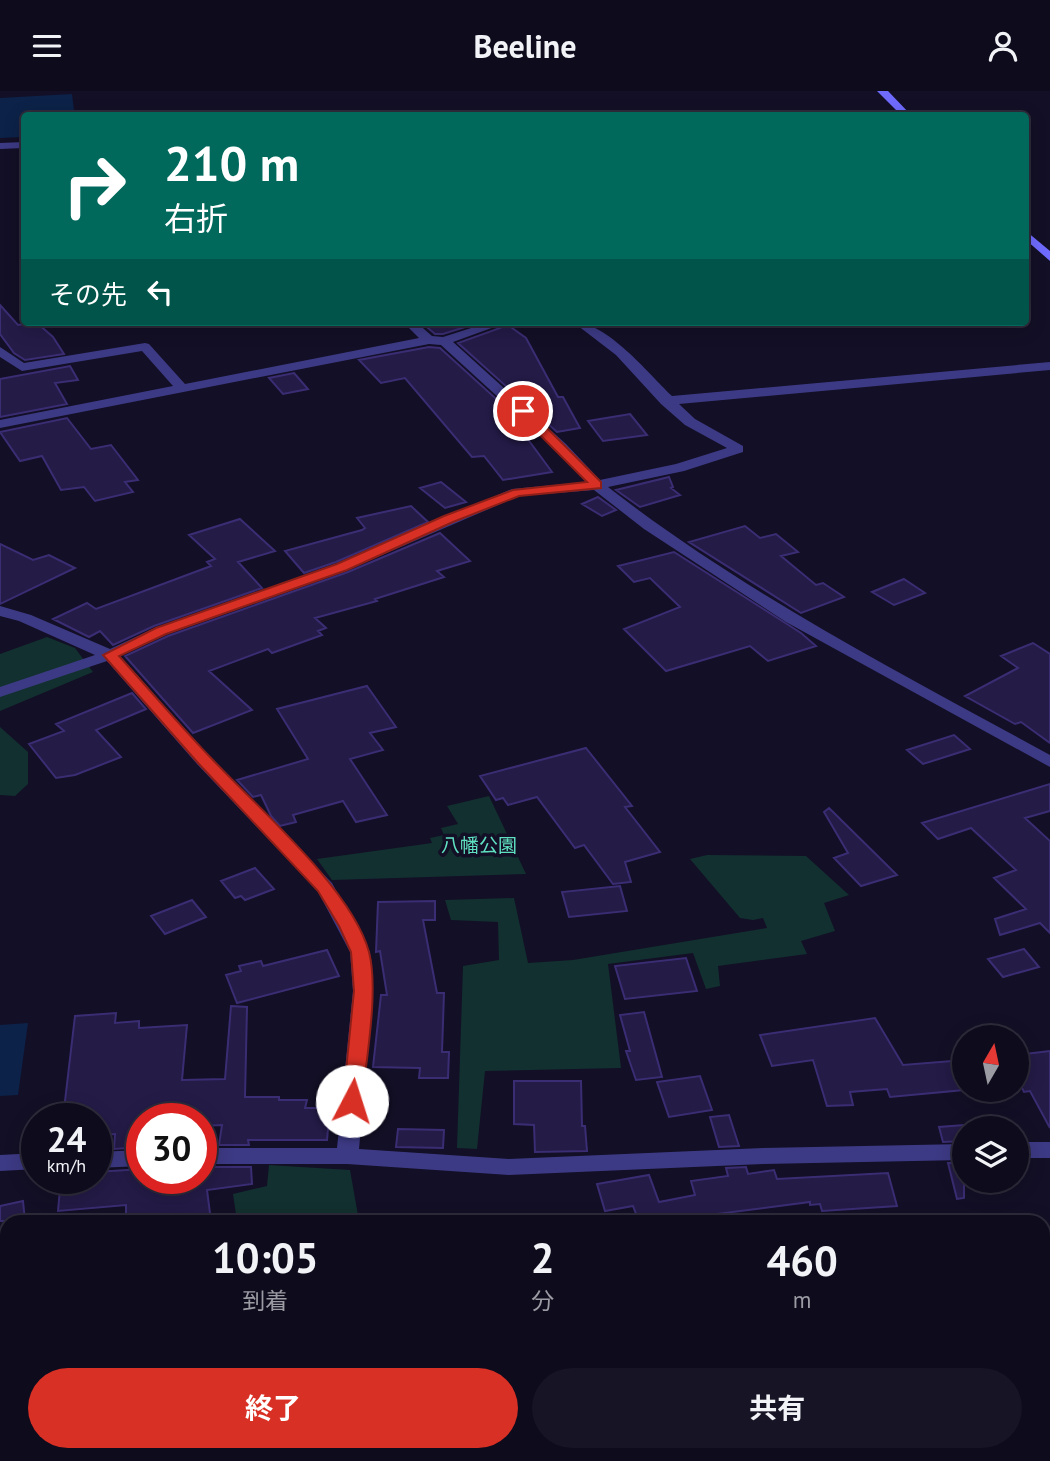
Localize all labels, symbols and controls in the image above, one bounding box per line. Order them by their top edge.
text: Beeline [474,25,576,67]
icon: menu [28,27,66,65]
icon: person [984,27,1022,65]
text: 210 m [164,131,299,195]
icon: right [49,140,140,231]
text: 右折 [164,197,228,239]
icon: left [141,273,179,311]
text: その先 [49,278,127,311]
pin [493,381,553,441]
icon: arrive [504,392,542,430]
park label: 八幡公園 [441,833,517,857]
north arrow [952,1025,1029,1103]
map controls [952,1025,1029,1193]
position arrow [315,1064,389,1138]
speed limit sign: 30 [126,1103,217,1194]
text: 24 [47,1116,86,1162]
button: layers [952,1116,1029,1193]
text: km/h [47,1154,86,1177]
text: 10:05 [212,1230,319,1285]
text: 2 [531,1230,554,1285]
text: 460 [766,1233,838,1288]
text: m [793,1285,812,1314]
text: 到着 [242,1286,288,1315]
text: 分 [531,1286,554,1315]
button: 終了 [28,1368,518,1448]
button: 共有 [532,1368,1022,1448]

